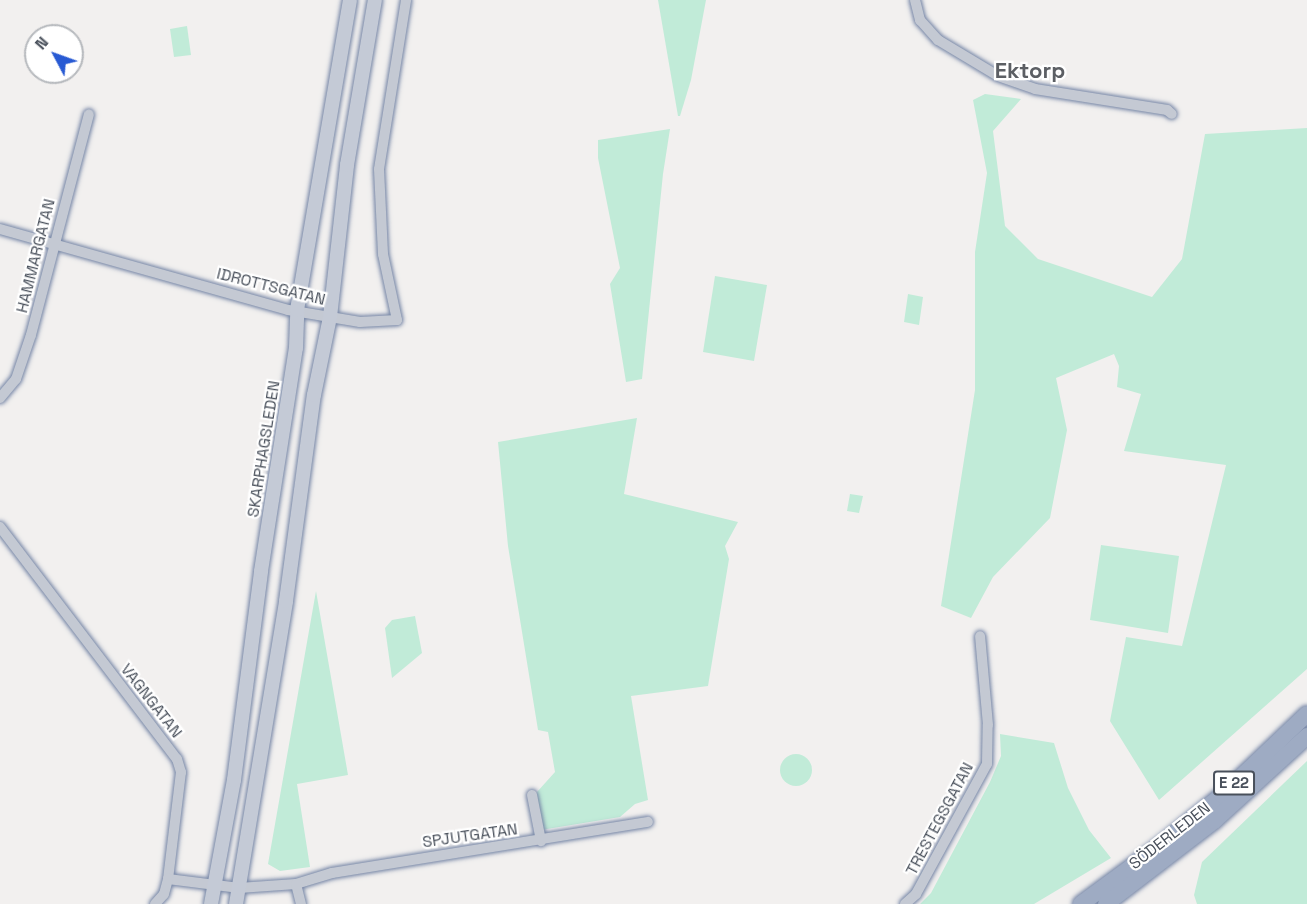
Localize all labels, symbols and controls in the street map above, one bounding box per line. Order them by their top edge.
north arrow [24,24,84,84]
text: N [30,32,53,54]
district label: Ektorp [995,58,1065,84]
street label: HAMMARGATAN [13,197,59,315]
street label: IDROTTSGATAN [215,264,327,310]
street label: SKARPHAGSLEDEN [244,379,284,519]
street label: VAGNGATAN [116,660,186,742]
street label: TRESTEGSGATAN [902,759,978,879]
road number: E 22 [1213,771,1255,795]
street label: SÖDERLEDEN [1126,798,1214,874]
street label: SPJUTGATAN [421,820,519,852]

